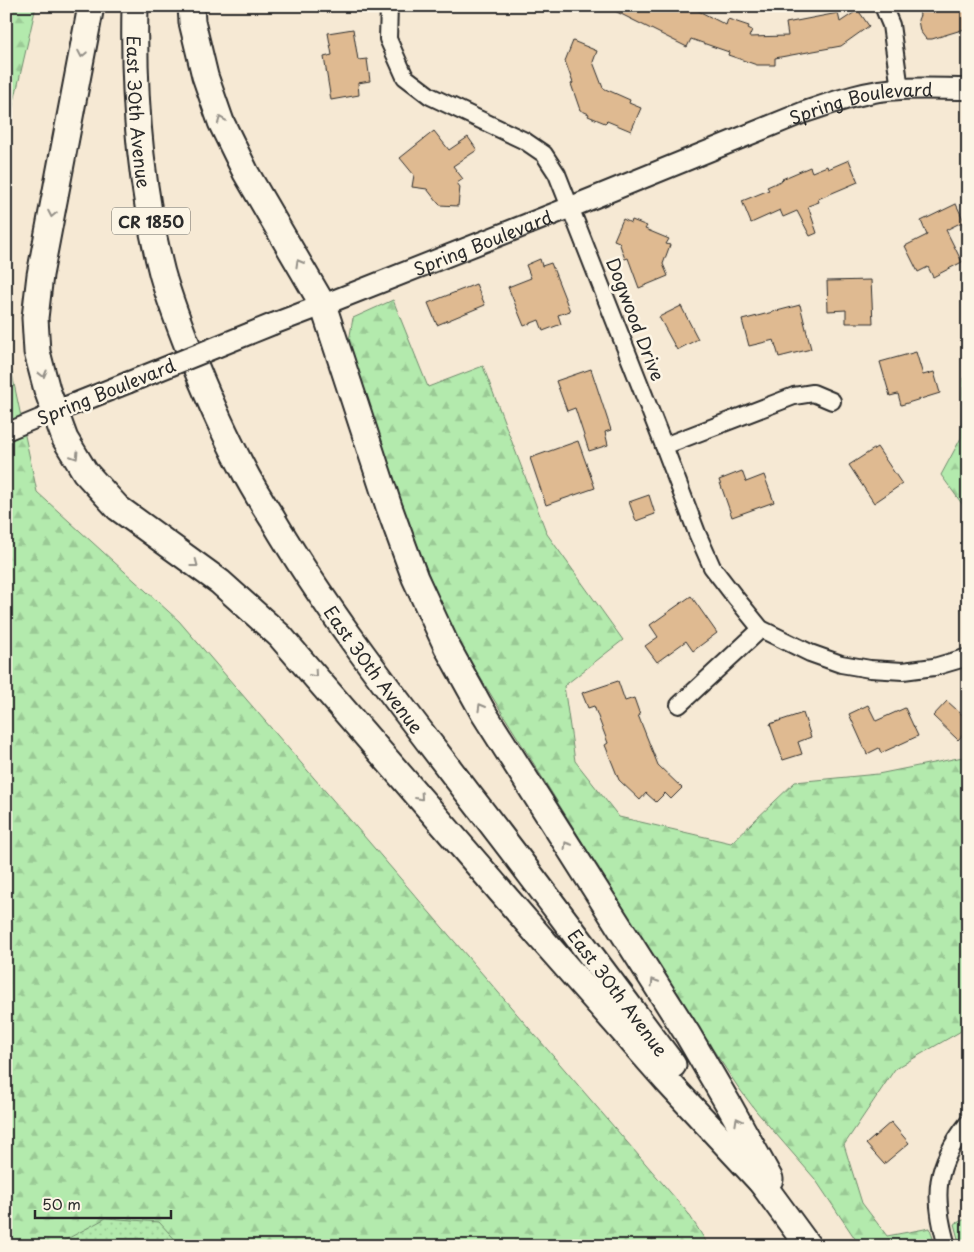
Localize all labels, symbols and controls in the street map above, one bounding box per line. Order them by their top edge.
street label: East 30th Avenue [121,35,159,190]
one-way arrow [77,50,87,59]
street label: Spring Boulevard [785,75,933,130]
one-way arrow [217,116,227,125]
street label: Spring Boulevard [409,202,556,282]
road number: CR 1850 [112,208,190,235]
one-way arrow [48,210,58,218]
street label: Dogwood Drive [600,253,672,385]
one-way arrow [295,259,305,268]
street label: Spring Boulevard [33,351,179,431]
one-way arrow [37,370,47,378]
one-way arrow [69,450,79,459]
one-way arrow [189,558,198,566]
street label: East 30th Avenue [318,600,431,739]
one-way arrow [308,668,316,677]
one-way arrow [477,704,487,713]
one-way arrow [414,791,422,800]
one-way arrow [564,841,574,850]
street label: East 30th Avenue [562,923,675,1062]
one-way arrow [651,978,661,987]
one-way arrow [735,1117,745,1126]
scale bar [35,1187,171,1219]
text: 50 m [42,1192,81,1215]

